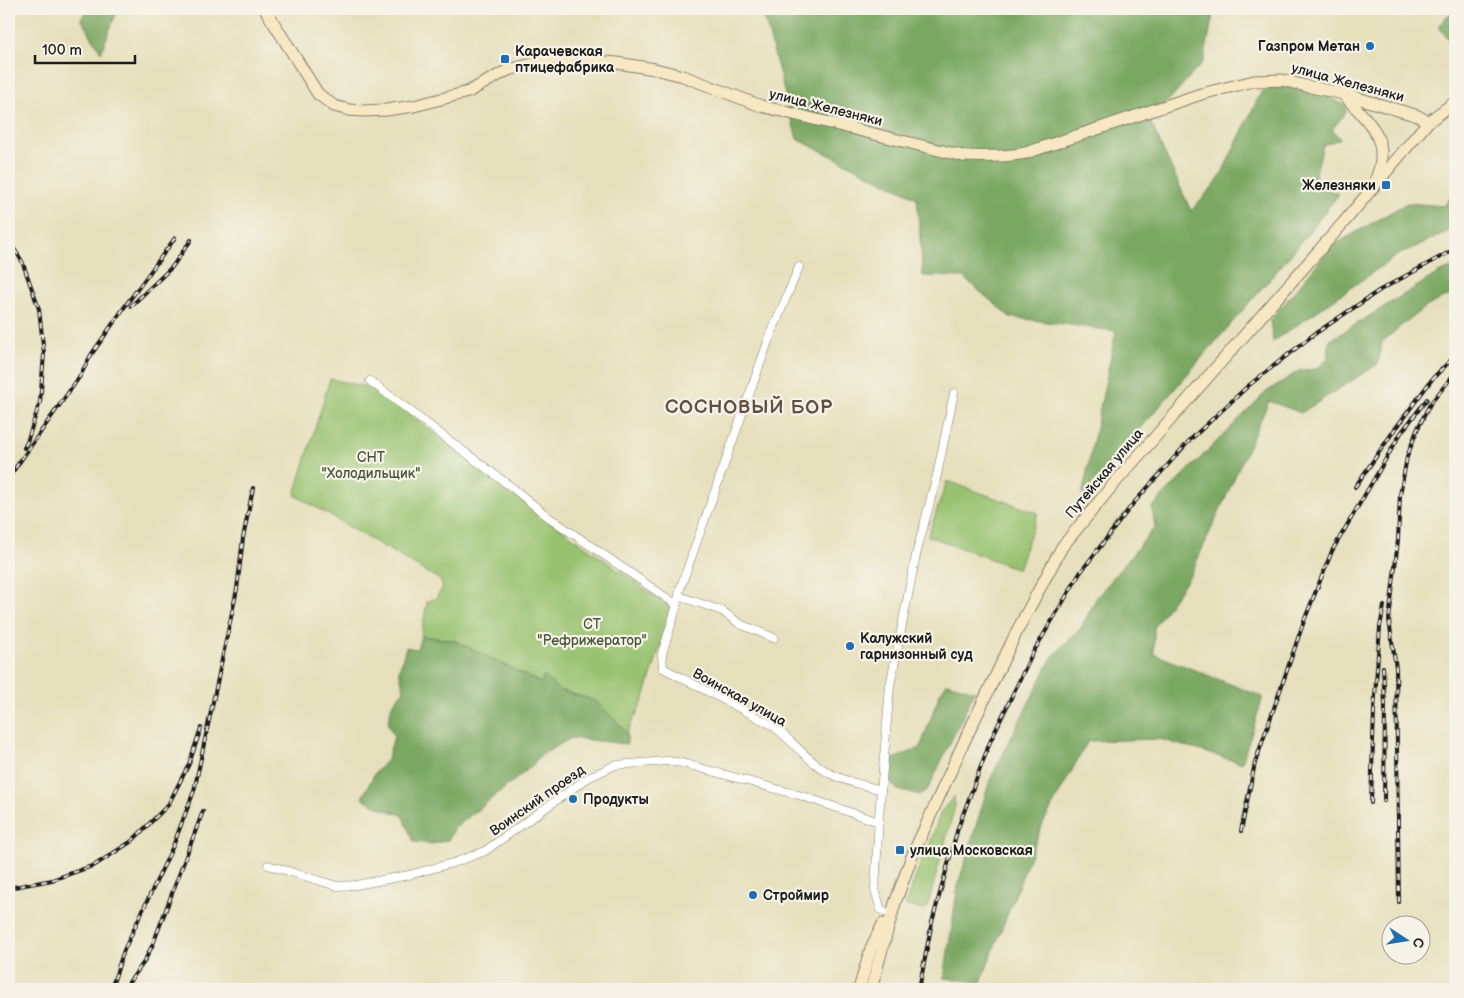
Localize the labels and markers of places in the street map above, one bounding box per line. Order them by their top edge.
place label: Газпром Метан [1258,38,1360,55]
marker: Газпром Метан [1364,40,1376,52]
place label: Карачевская птицефабрика [515,43,615,76]
marker: Карачевская птицефабрика [499,53,511,65]
place label: Железняки [1302,177,1376,194]
marker: Железняки [1380,179,1392,191]
place label: Калужский гарнизонный суд [860,630,973,663]
marker: Калужский гарнизонный суд [844,640,856,652]
place label: Продукты [583,791,649,808]
marker: Продукты [567,793,579,805]
place label: улица Московская [910,842,1033,859]
marker: улица Московская [894,844,906,856]
place label: Строймир [763,887,830,904]
marker: Строймир [747,889,759,901]

